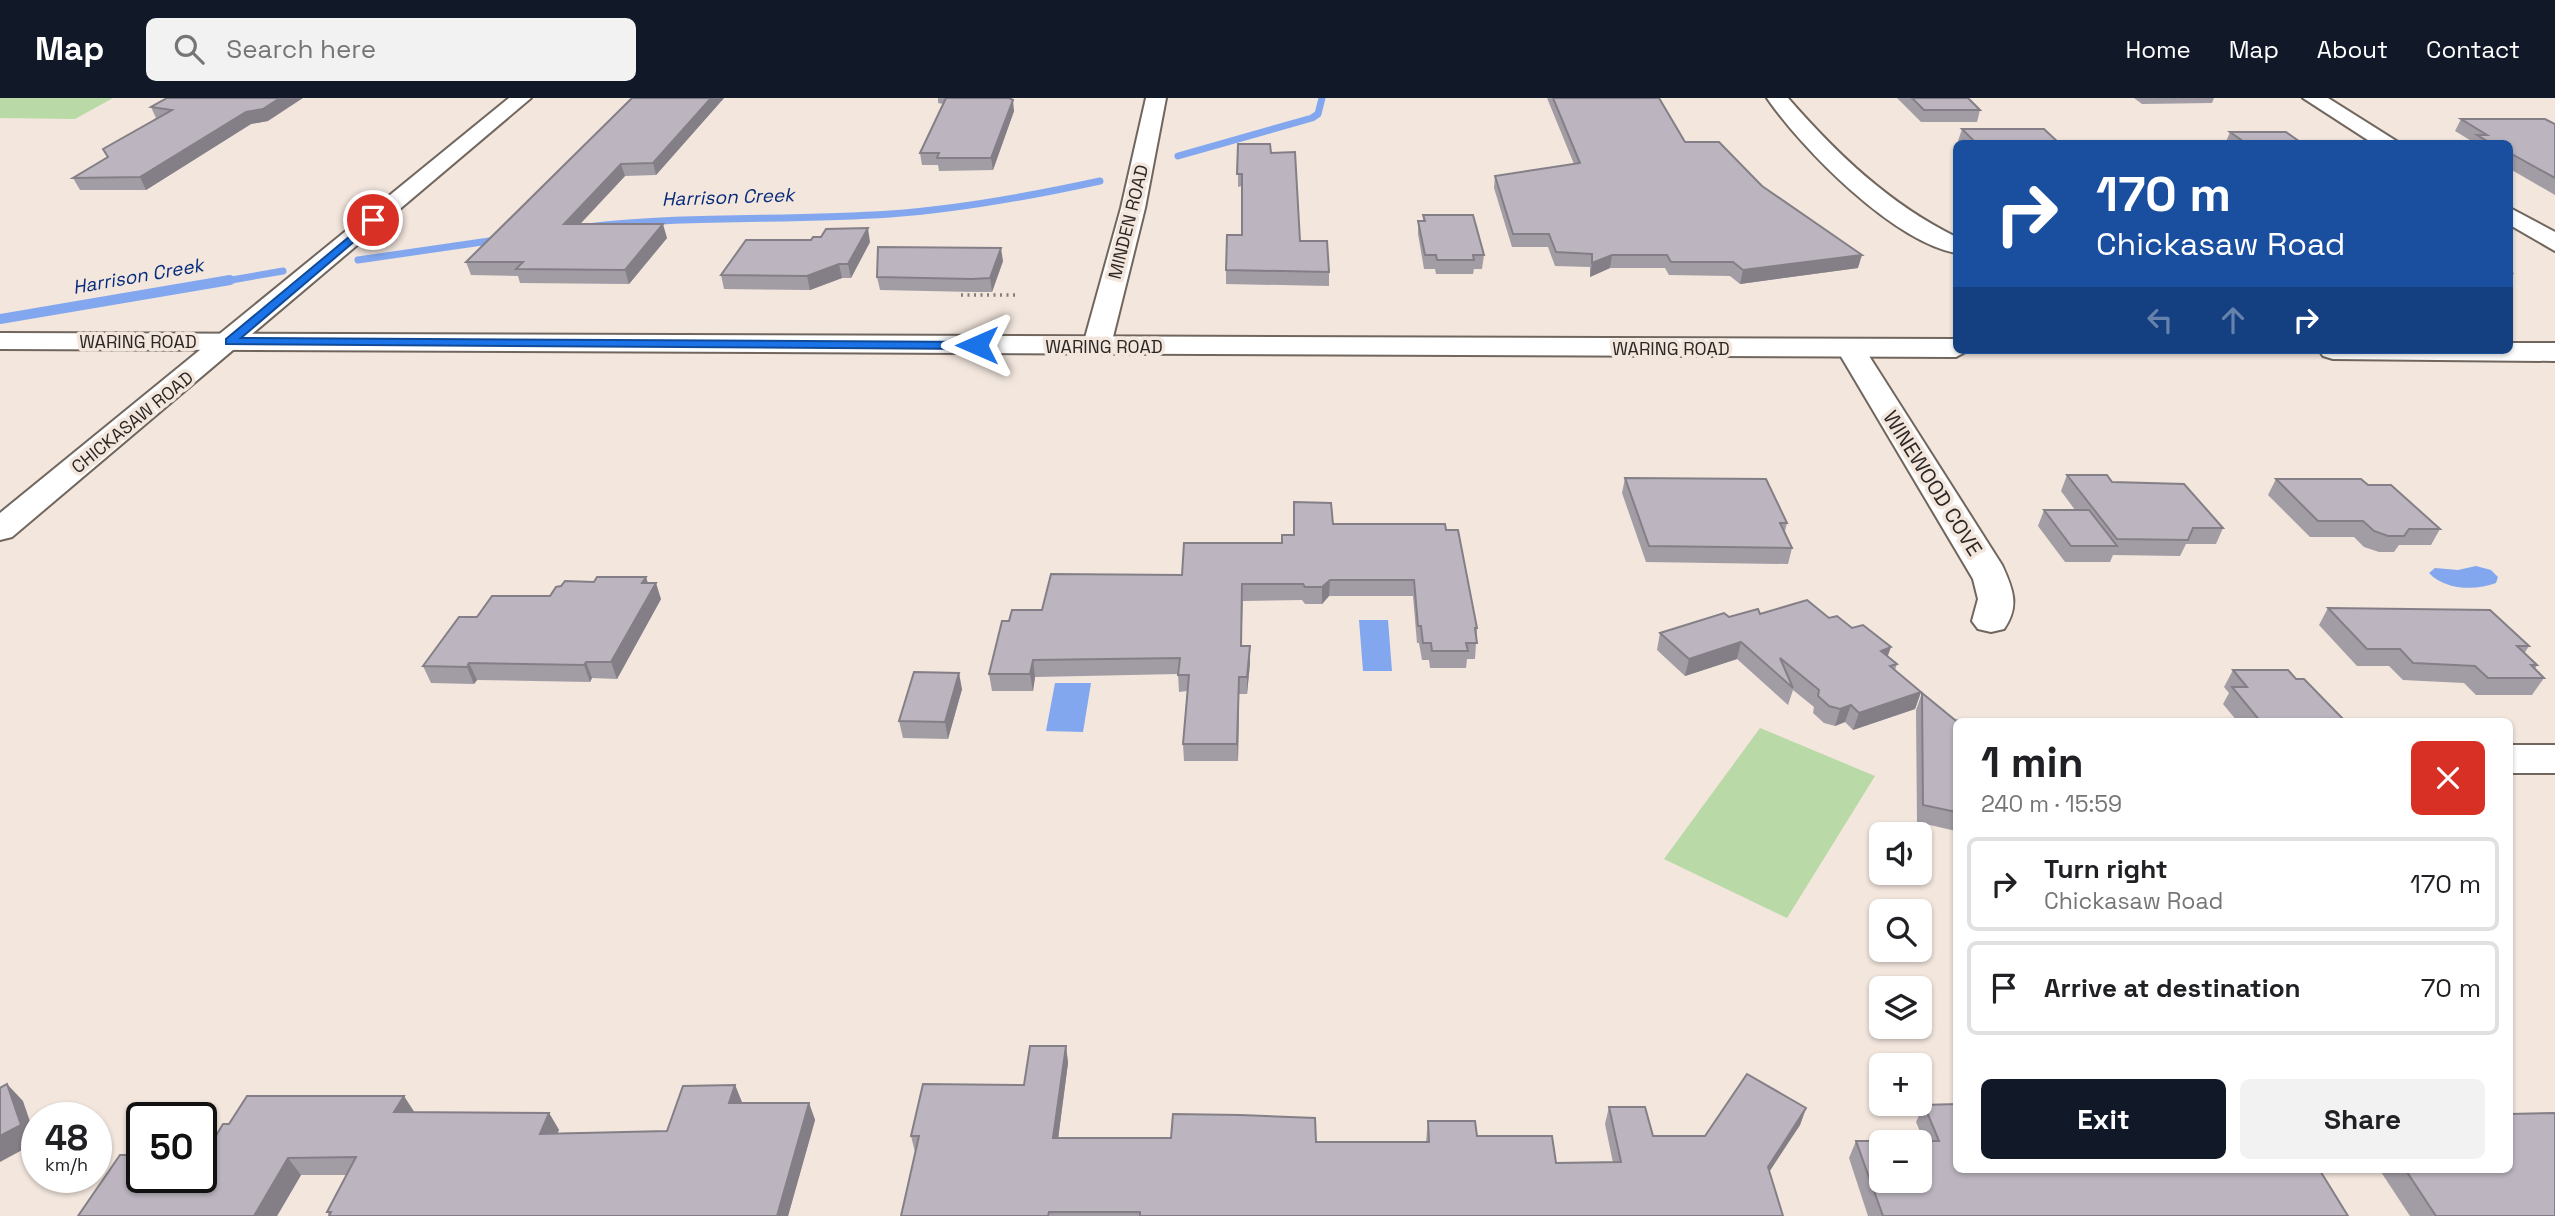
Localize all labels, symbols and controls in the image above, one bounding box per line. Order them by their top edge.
search box [146,18,636,81]
text: Map [35,28,104,70]
icon: search [170,30,208,68]
text: Search here [226,32,376,66]
text: Home [2125,34,2191,65]
text: Map [2229,34,2279,65]
text: About [2317,34,2388,65]
text: Contact [2426,34,2520,65]
street label: MINDEN ROAD [1103,162,1153,282]
text: 170 m [2096,163,2231,225]
icon: right [1981,168,2072,259]
water label: Harrison Creek [661,182,797,212]
pin [343,190,403,250]
icon: arrive [354,201,392,239]
text: Chickasaw Road [2096,224,2345,264]
water label: Harrison Creek [71,252,208,300]
icon: left [2141,301,2179,339]
icon: ahead [2214,301,2252,339]
icon: right [2287,301,2325,339]
position arrow [940,308,1014,382]
street label: WARING ROAD [79,330,197,353]
street label: WARING ROAD [1045,335,1163,358]
street label: WARING ROAD [1612,337,1730,360]
street label: CHICKASAW ROAD [66,366,198,478]
street label: WINEWOOD COVE [1877,405,1989,561]
text: 1 min [1981,736,2084,789]
button: close [2411,741,2485,815]
text: 240 m · 15:59 [1981,789,2122,819]
map controls [1869,822,1932,1193]
button: sound [1869,822,1932,885]
text: Turn right [2044,852,2168,886]
icon: right [1985,865,2023,903]
text: 170 m [2410,867,2481,901]
text: Chickasaw Road [2044,886,2223,916]
button: search [1869,899,1932,962]
icon: arrive [1985,969,2023,1007]
text: Arrive at destination [2044,971,2301,1005]
text: 70 m [2421,971,2481,1005]
button: layers [1869,976,1932,1039]
button: + [1869,1053,1932,1116]
button: Exit [1981,1079,2226,1159]
button: Share [2240,1079,2485,1159]
speed limit sign: 50 [126,1102,217,1193]
text: 48 [45,1116,88,1160]
button: − [1869,1130,1932,1193]
text: km/h [45,1153,88,1176]

